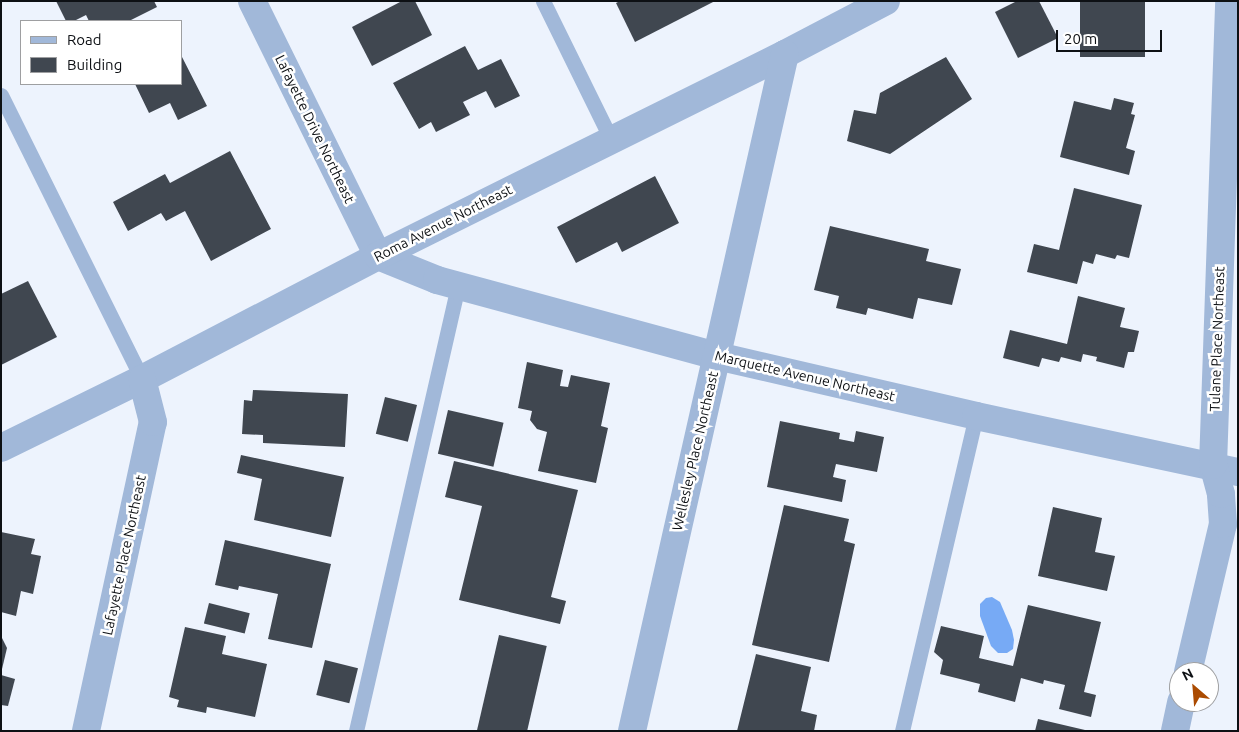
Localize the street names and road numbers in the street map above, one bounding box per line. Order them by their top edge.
street label: Lafayette Drive Northeast [272,52,358,206]
street label: Roma Avenue Northeast [371,181,515,265]
street label: Tulane Place Northeast [1206,266,1228,412]
street label: Marquette Avenue Northeast [713,347,897,405]
street label: Wellesley Place Northeast [668,370,722,532]
street label: Lafayette Place Northeast [99,473,149,637]

